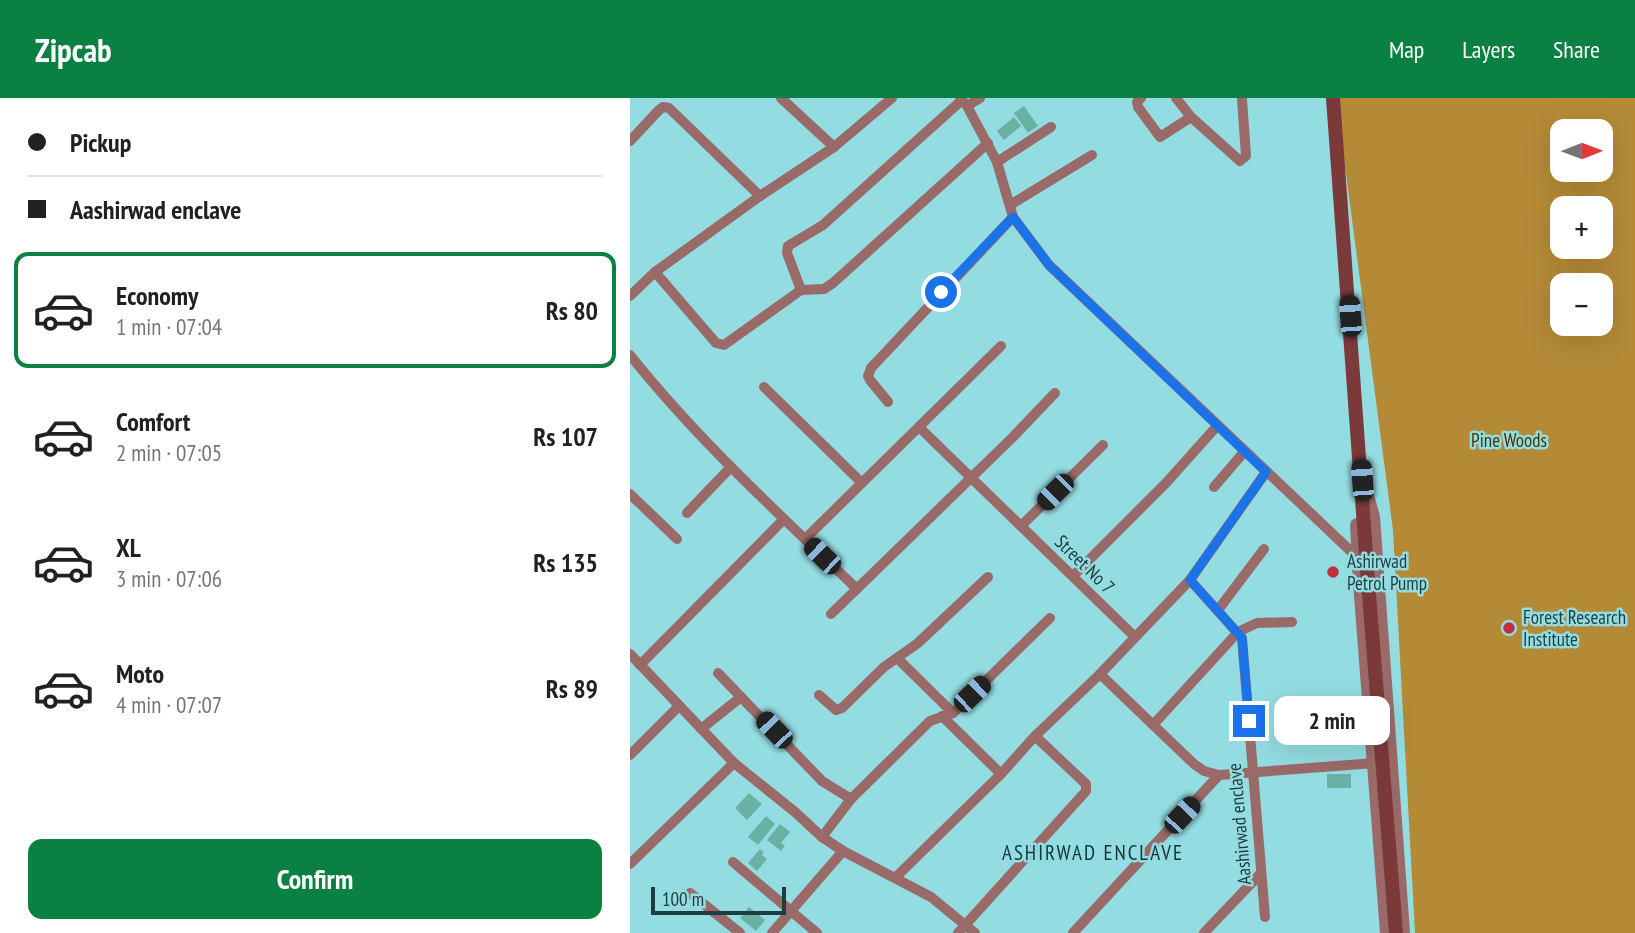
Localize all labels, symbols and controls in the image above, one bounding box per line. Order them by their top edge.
text: Zipcab [35,28,112,71]
text: Map [1389,34,1424,65]
text: Layers [1462,34,1515,65]
text: Share [1553,34,1600,65]
north arrow [1550,119,1614,182]
map controls [1550,119,1613,336]
text: Pickup [70,126,131,159]
text: Aashirwad enclave [70,193,241,226]
button: + [1550,196,1613,259]
button: − [1550,273,1613,336]
route start [925,276,957,308]
icon: car [32,279,95,342]
text: Economy [116,279,198,312]
text: Rs 80 [546,294,598,327]
car [1339,294,1362,338]
text: 1 min · 07:04 [116,312,222,341]
icon: car [32,405,95,468]
text: Comfort [116,405,190,438]
text: Rs 107 [533,420,598,453]
park label: Pine Woods [1471,428,1547,452]
text: 2 min · 07:05 [116,438,222,467]
car [1351,458,1374,502]
car [1033,470,1078,514]
street label: Street No 7 [1050,530,1120,598]
icon: car [32,531,95,594]
text: XL [116,531,141,564]
car [800,534,845,578]
text: Rs 135 [533,546,598,579]
place label: Ashirwad Petrol Pump [1347,549,1427,595]
text: 3 min · 07:06 [116,564,222,593]
marker: Ashirwad Petrol Pump [1325,564,1341,580]
place label: Forest Research Institute [1523,605,1626,651]
marker: Forest Research Institute [1501,620,1517,636]
icon: car [32,657,95,720]
text: Moto [116,657,164,690]
text: Rs 89 [546,672,598,705]
car [950,672,995,716]
text: 4 min · 07:07 [116,690,222,719]
callout: 2 min [1274,696,1389,746]
route end [1233,705,1265,737]
text: 2 min [1309,706,1355,735]
car [752,708,797,752]
street label: Aashirwad enclave [1222,762,1256,886]
car [1160,792,1205,838]
button: Confirm [28,839,602,919]
district label: ASHIRWAD ENCLAVE [1002,839,1184,866]
scale bar [651,884,786,916]
text: 100 m [662,887,704,911]

